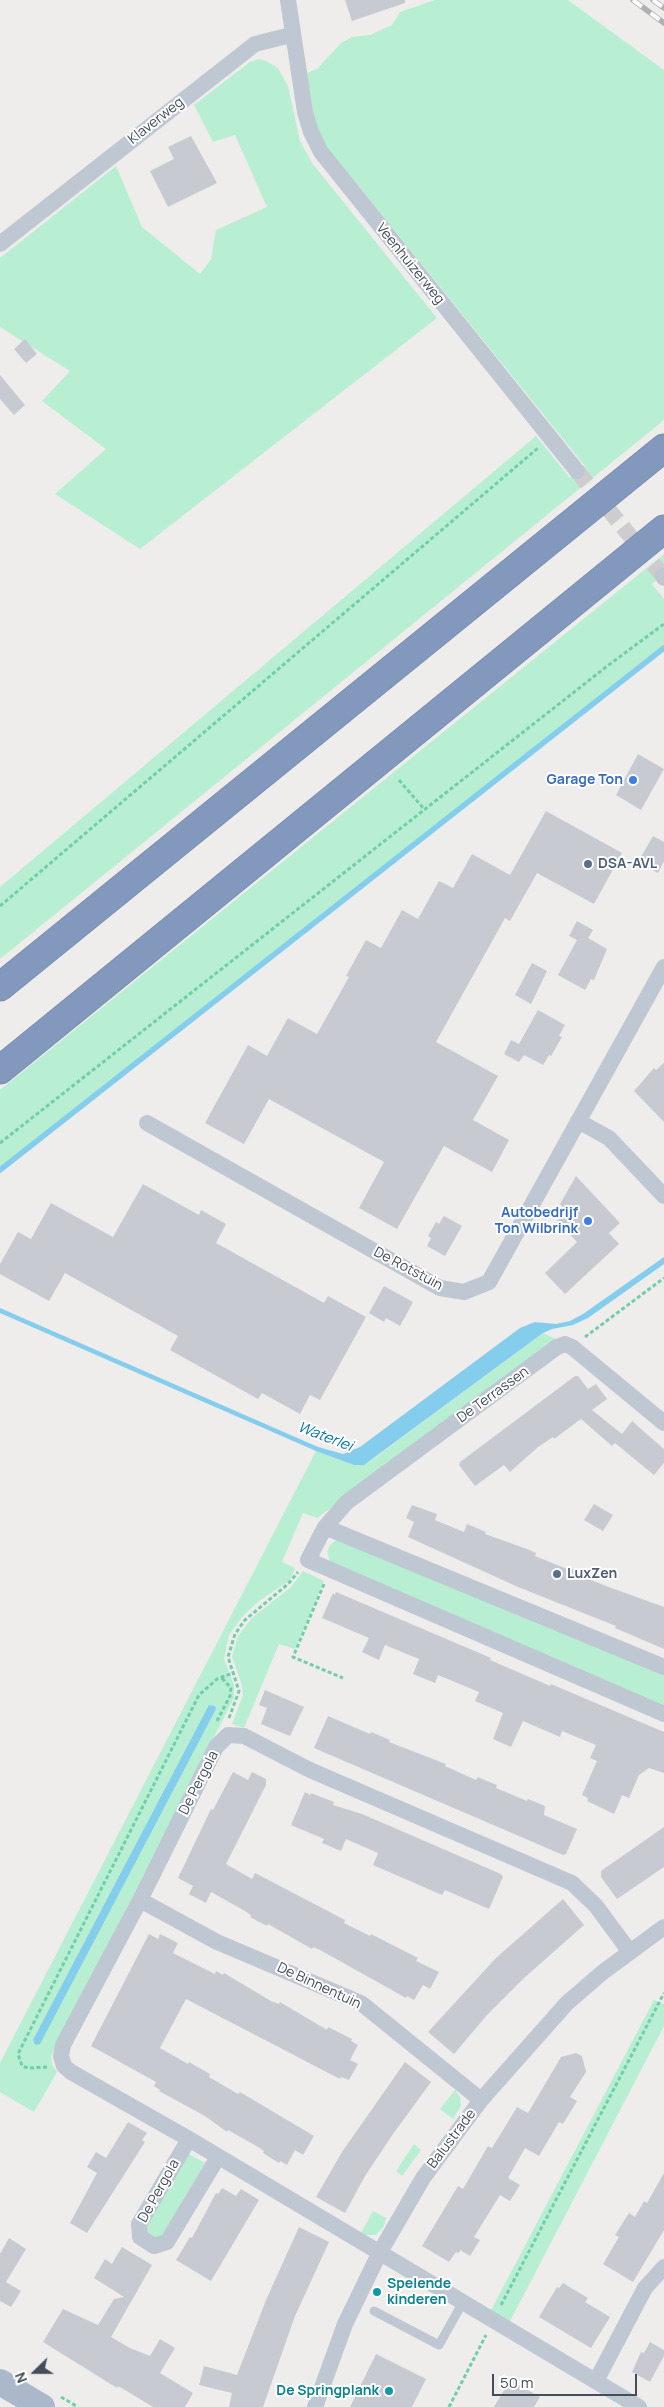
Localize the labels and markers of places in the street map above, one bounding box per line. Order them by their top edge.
place label: Garage Ton [547,772,623,788]
marker: Garage Ton [627,774,639,786]
place label: DSA-AVL [598,856,657,872]
marker: DSA-AVL [582,858,594,870]
place label: Autobedrijf Ton Wilbrink [495,1205,578,1238]
marker: Autobedrijf Ton Wilbrink [582,1215,594,1227]
place label: LuxZen [567,1566,617,1582]
marker: LuxZen [551,1568,563,1580]
place label: Spelende kinderen [387,2276,451,2308]
marker: Spelende kinderen [371,2286,383,2298]
place label: De Springplank [276,2383,379,2399]
marker: De Springplank [383,2385,395,2397]

